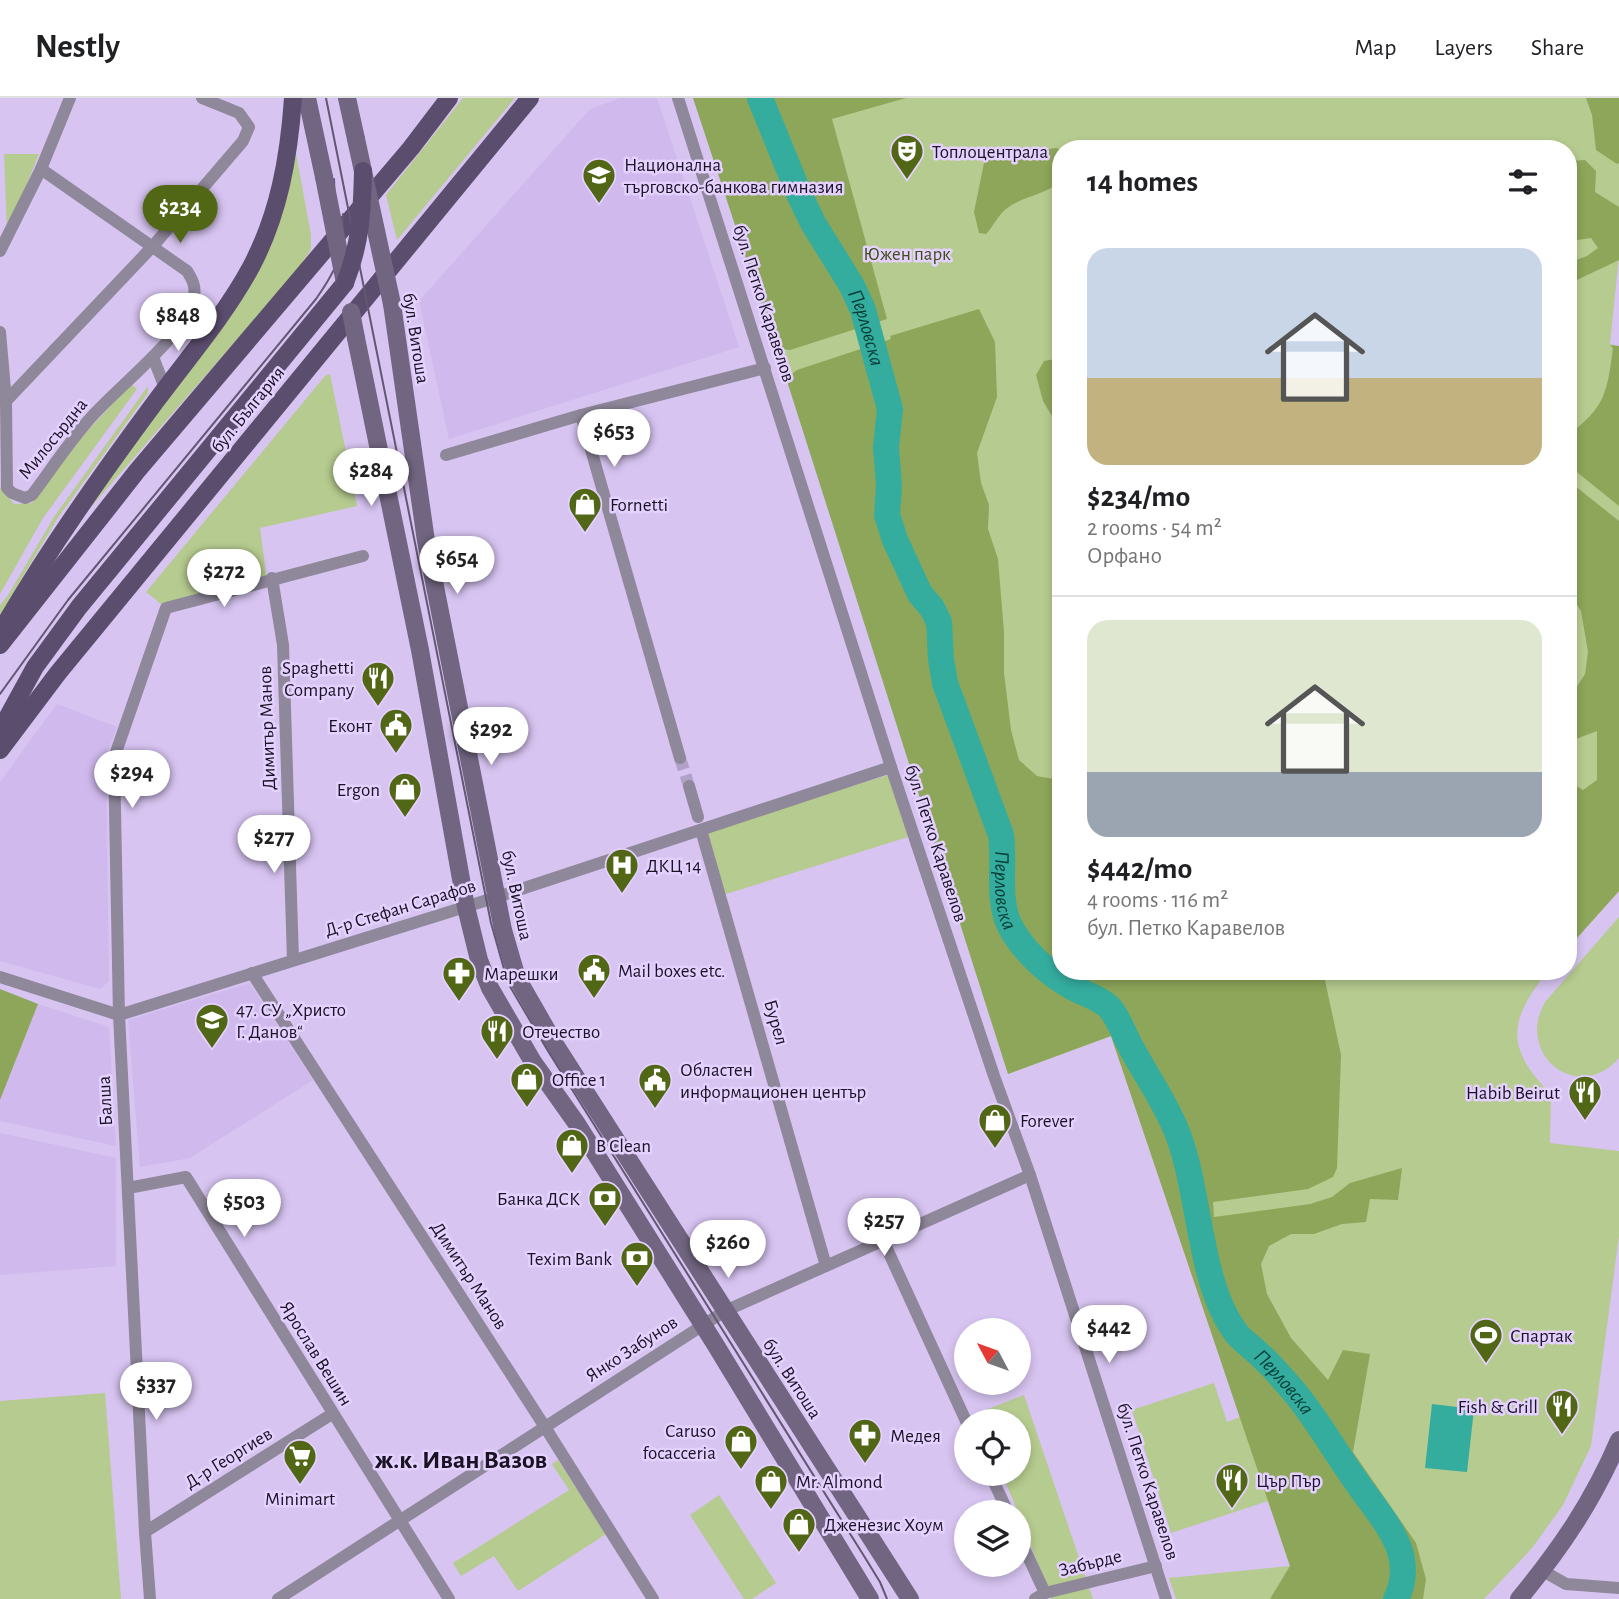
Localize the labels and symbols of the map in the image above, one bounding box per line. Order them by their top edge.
theatre icon: Топлоцентрала [888,132,926,181]
place label: Топлоцентрала [932,143,1048,162]
school or university icon: Национална търговско-банкова гимназия [580,156,618,205]
place label: Национална търговско-банкова гимназия [623,156,843,197]
pin: $234 [139,186,221,245]
street label: бул. Петко Каравелов [729,223,798,384]
park label: Южен парк [863,245,951,264]
water label: Перловска [844,286,888,368]
street label: бул. Витоша [399,292,432,385]
pin: $848 [137,294,219,353]
street label: бул. България [208,363,288,457]
street label: Милосърдна [15,395,91,483]
pin: $653 [573,410,655,469]
pin: $284 [330,448,412,508]
shop icon: Fornetti [566,485,604,534]
place label: Fornetti [610,496,668,515]
pin: $654 [416,536,498,596]
pin: $272 [183,550,265,609]
place label: Spaghetti Company [282,659,354,700]
restaurant icon: Spaghetti Company [359,659,397,708]
street label: Димитър Манов [256,665,279,790]
public building icon: Еконт [377,706,415,755]
pin: $292 [450,708,532,767]
place label: Еконт [328,717,372,736]
pin: $294 [91,750,173,810]
street label: бул. Петко Каравелов [901,763,970,924]
shop icon: Ergon [386,770,424,819]
place label: Ergon [337,781,380,800]
pin: $277 [233,816,315,875]
hospital icon: ДКЦ 14 [603,846,641,895]
street label: бул. Витоша [498,849,535,942]
water label: Перловска [990,851,1020,933]
place label: ДКЦ 14 [646,857,701,876]
street label: Д-р Стефан Сарафов [323,876,478,940]
public building icon: Mail boxes etc. [575,951,613,1000]
pharmacy icon: Марешки [440,954,478,1003]
place label: Mail boxes etc. [618,962,725,981]
place label: Марешки [484,965,559,984]
street label: Бурел [760,998,791,1047]
school or university icon: 47. СУ „Христо Г. Данов“ [193,1001,231,1050]
place label: 47. СУ „Христо Г. Данов“ [236,1001,346,1042]
restaurant icon: Отечество [478,1012,516,1061]
place label: Отечество [522,1023,600,1042]
shop icon: Office 1 [508,1060,546,1109]
public building icon: Областен информационен център [636,1061,674,1110]
place label: Областен информационен център [680,1061,866,1102]
place label: Office 1 [552,1071,606,1090]
restaurant icon: Habib Beirut [1566,1073,1604,1122]
street label: Балша [95,1075,116,1127]
place label: Habib Beirut [1466,1084,1560,1103]
shop icon: Forever [976,1101,1014,1150]
place label: Forever [1020,1112,1074,1131]
shop icon: B Clean [553,1126,591,1175]
place label: B Clean [596,1137,651,1156]
bank icon: Банка ДСК [586,1179,624,1228]
pin: $503 [203,1180,285,1239]
place label: Банка ДСК [497,1190,580,1209]
pin: $257 [843,1198,925,1258]
street label: Димитър Манов [427,1219,511,1333]
pin: $260 [687,1220,769,1280]
bank icon: Texim Bank [618,1239,656,1288]
place label: Texim Bank [527,1250,612,1269]
street label: Ярослав Вешин [276,1298,355,1409]
pin: $442 [1068,1306,1150,1365]
street label: Янко Забунов [583,1313,681,1386]
sports icon: Спартак [1467,1316,1505,1365]
north arrow [954,1318,1031,1395]
place label: Спартак [1510,1327,1573,1346]
street label: бул. Витоша [759,1335,825,1423]
water label: Перловска [1250,1345,1318,1419]
pin: $337 [115,1362,197,1422]
restaurant icon: Fish & Grill [1543,1387,1581,1436]
place label: Fish & Grill [1458,1398,1538,1417]
street label: бул. Петко Каравелов [1113,1401,1182,1562]
pharmacy icon: Медея [846,1416,884,1465]
place label: Caruso focacceria [642,1422,716,1463]
shop icon: Caruso focacceria [722,1422,760,1471]
street label: Д-р Георгиев [182,1424,276,1493]
place label: Медея [890,1427,941,1446]
supermarket icon: Minimart [281,1437,319,1486]
district label: ж.к. Иван Вазов [375,1447,547,1473]
restaurant icon: Цър Пър [1213,1461,1251,1510]
shop icon: Mr. Almond [752,1462,790,1511]
place label: Цър Пър [1256,1472,1321,1491]
place label: Mr. Almond [796,1473,883,1492]
place label: Minimart [265,1490,335,1509]
shop icon: Дженезис Хоум [780,1505,818,1554]
place label: Дженезис Хоум [824,1516,944,1535]
street label: Забърде [1057,1546,1124,1580]

